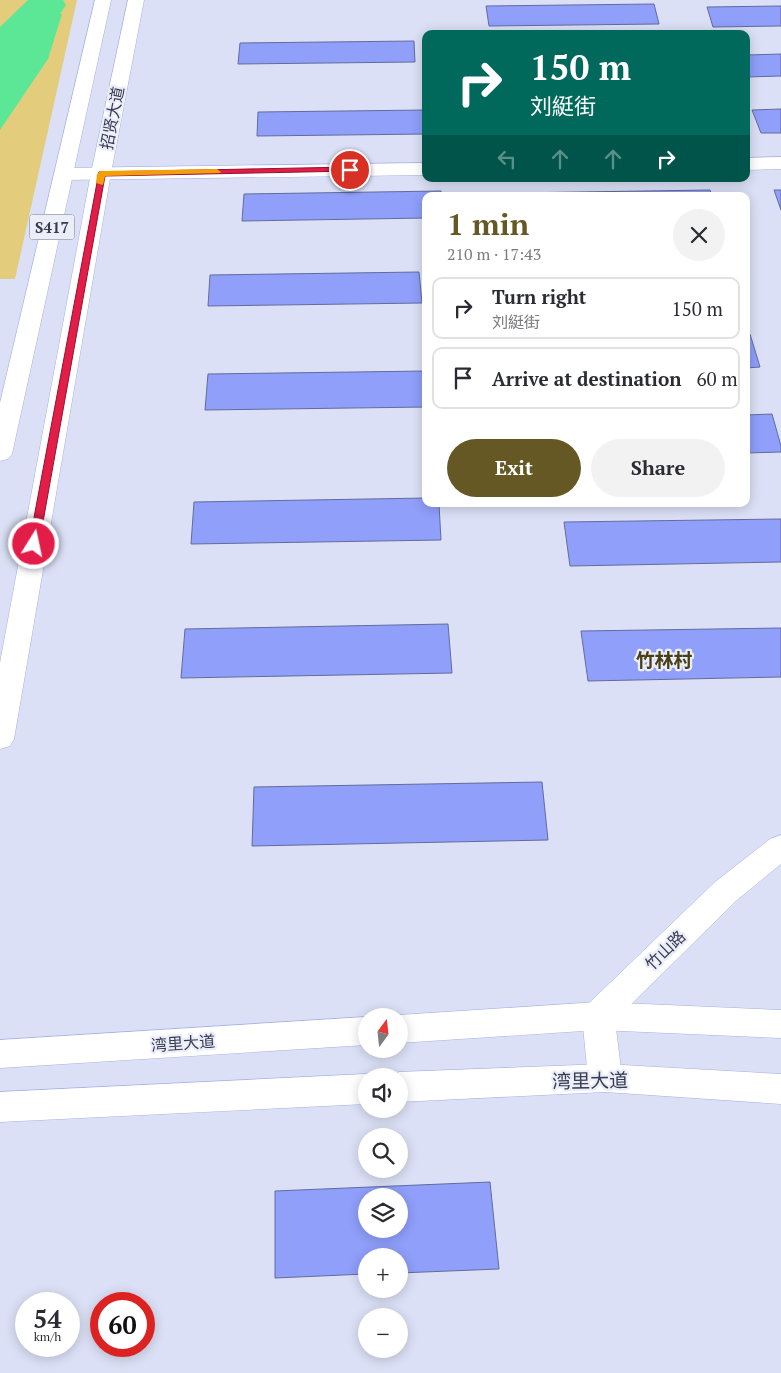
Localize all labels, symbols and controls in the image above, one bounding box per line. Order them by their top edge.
text: 150 m [530,44,631,90]
icon: right [447,50,512,115]
street label: 招贤大道 [95,84,129,152]
text: 刘綎街 [530,91,596,120]
icon: left [493,145,521,173]
icon: ahead [546,145,574,173]
icon: ahead [599,145,627,173]
icon: right [652,145,680,173]
pin [329,149,371,191]
icon: arrive [336,156,364,184]
text: 1 min [447,204,529,244]
button: close [673,209,725,261]
road number: S417 [30,214,74,240]
text: 210 m · 17:43 [447,243,541,265]
text: Turn right [492,284,586,309]
icon: right [449,294,477,322]
text: 150 m [672,296,723,321]
text: 刘綎街 [492,311,540,333]
icon: arrive [449,364,477,392]
text: Arrive at destination [492,366,681,391]
text: 60 m [696,366,738,391]
button: Exit [447,439,581,497]
button: Share [591,439,725,497]
position arrow [7,517,59,569]
district label: 竹林村 [635,647,693,672]
street label: 竹山路 [640,925,690,975]
north arrow [358,1008,408,1058]
map controls [358,1008,408,1358]
street label: 湾里大道 [150,1030,216,1056]
street label: 湾里大道 [552,1067,628,1093]
button: sound [358,1068,408,1118]
button: search [358,1128,408,1178]
button: layers [358,1188,408,1238]
button: + [358,1248,408,1298]
speed limit sign: 60 [90,1292,155,1357]
text: 54 [33,1302,62,1335]
button: − [358,1308,408,1358]
text: km/h [34,1329,61,1344]

